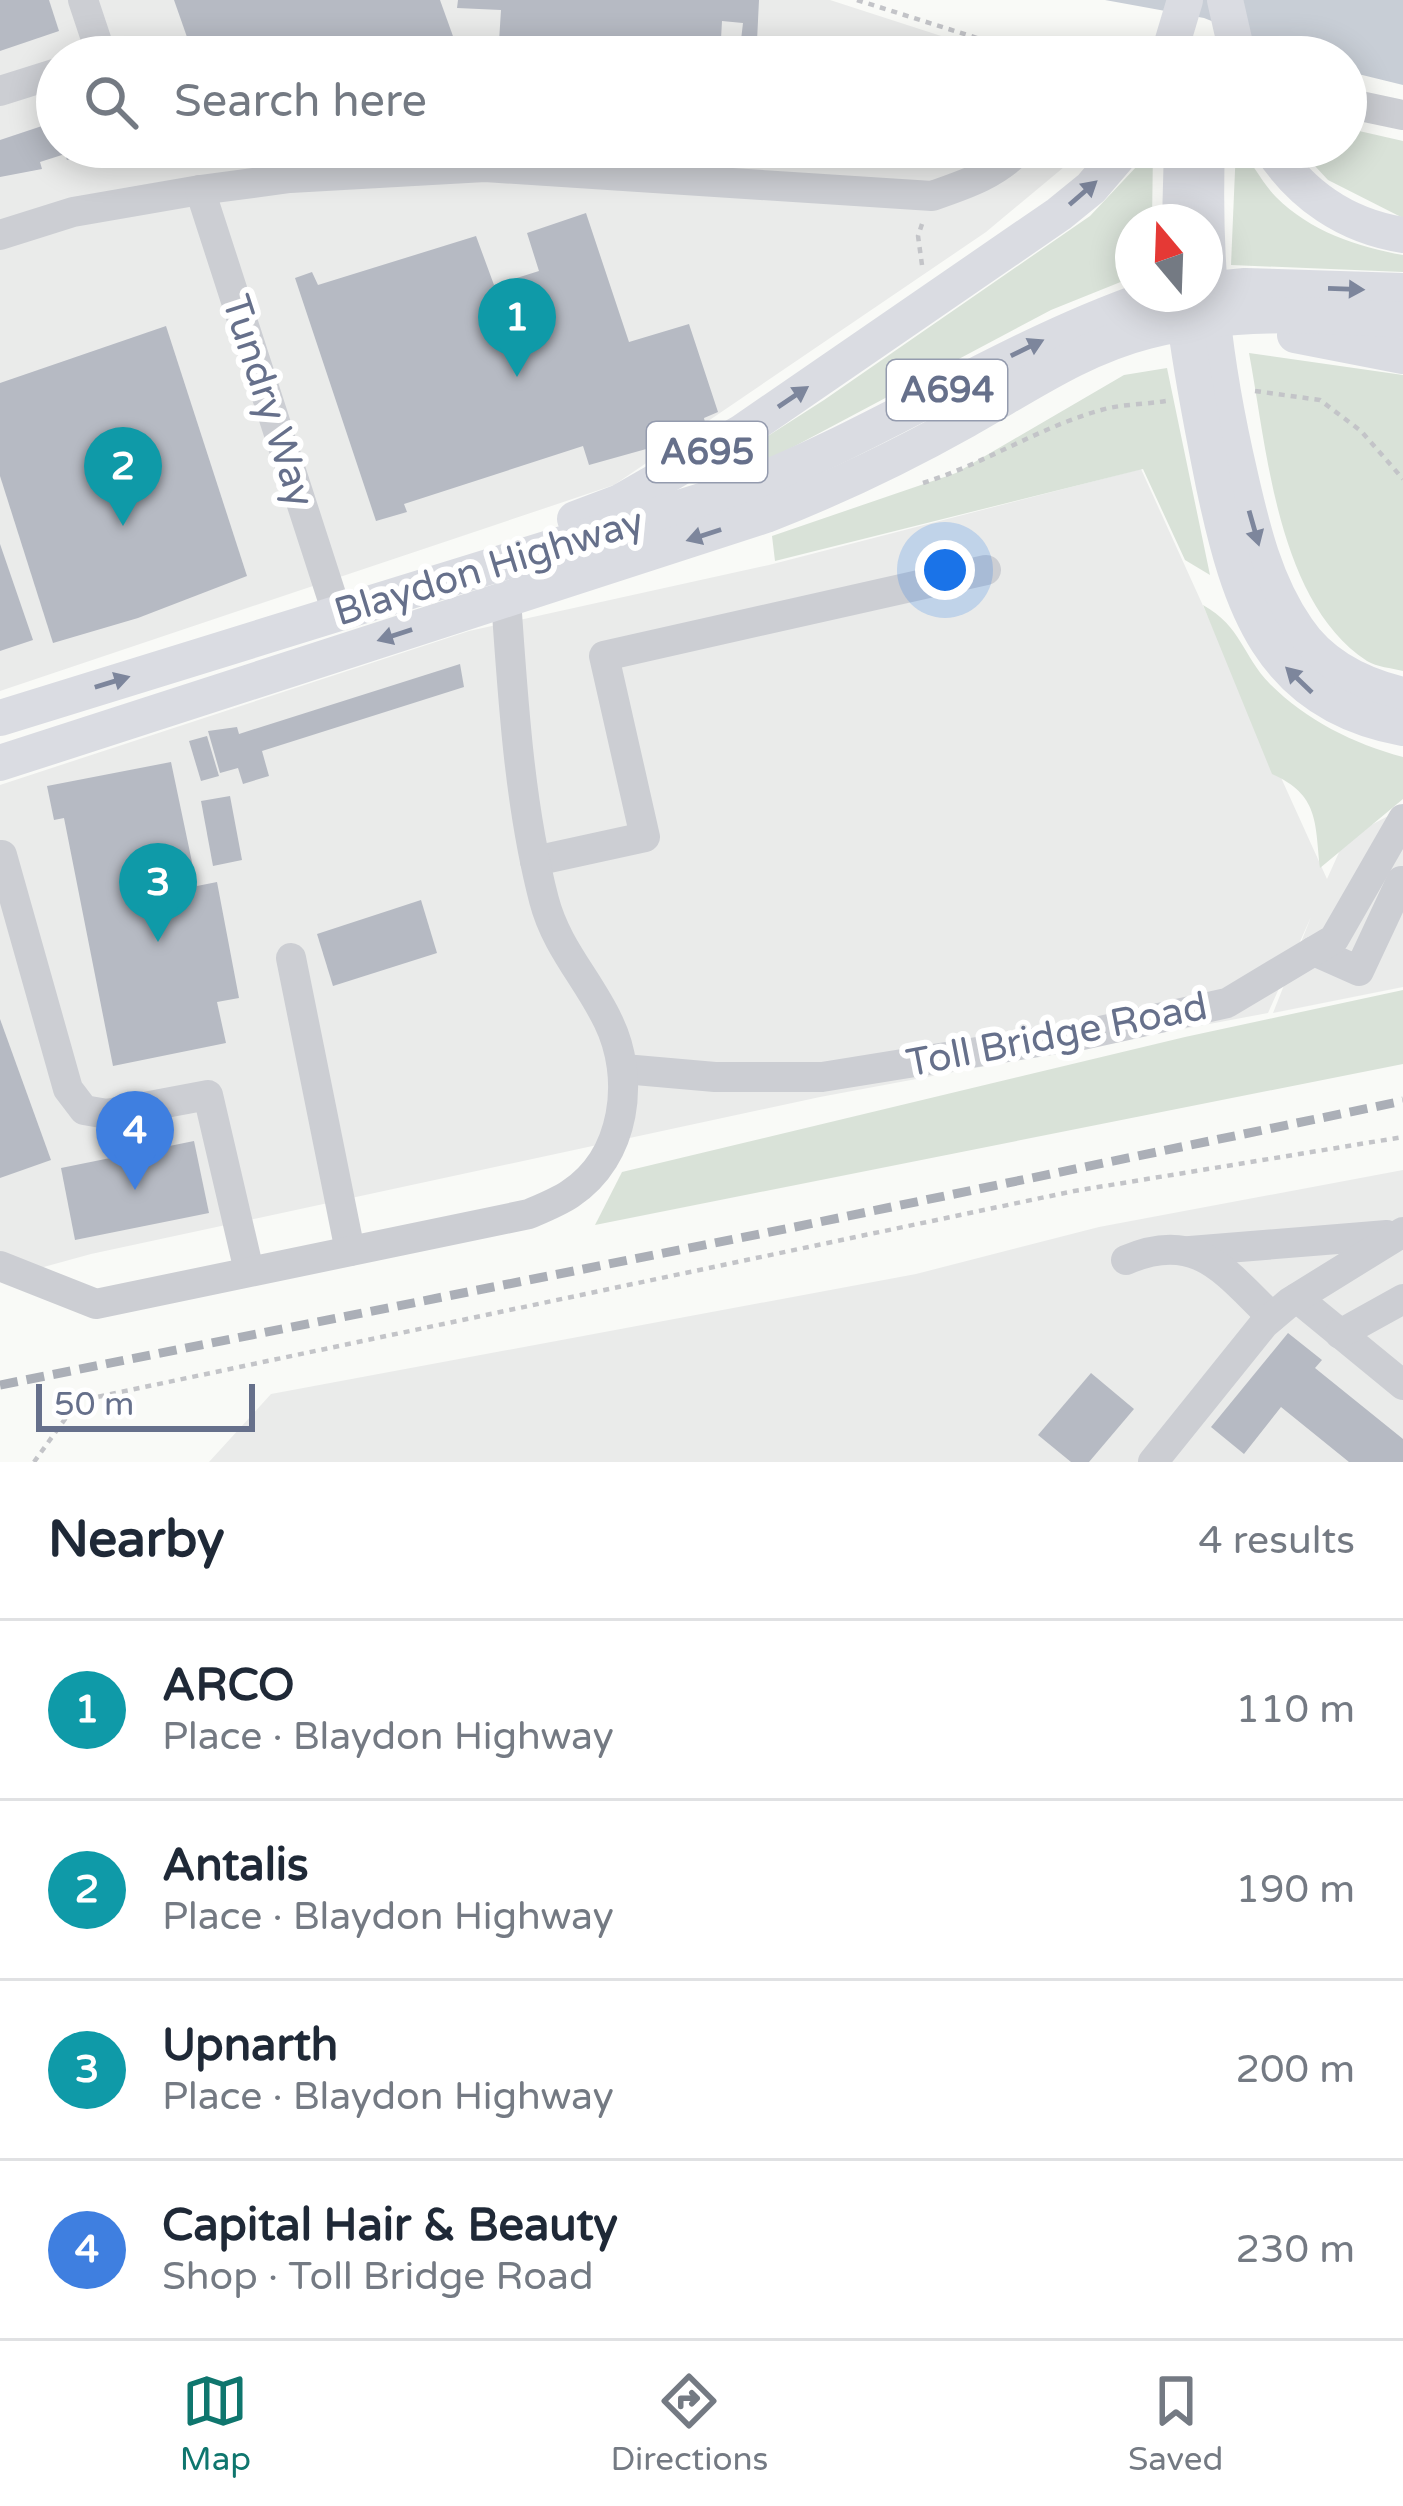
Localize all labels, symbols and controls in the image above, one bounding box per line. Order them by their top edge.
search box [36,36,1367,168]
icon: search [78,69,144,135]
text: Search here [174,75,427,129]
one-way arrow [1068,181,1098,207]
north arrow [1115,204,1223,312]
pin: 1 [478,278,556,377]
one-way arrow [1328,280,1366,299]
street label: Tundry Way [212,289,324,513]
one-way arrow [1010,338,1045,358]
road number: A694 [887,360,1007,420]
one-way arrow [777,386,810,409]
road number: A695 [647,422,767,482]
pin: 2 [84,427,162,526]
street label: Blaydon Highway [329,498,649,636]
one-way arrow [1245,510,1264,547]
one-way arrow [685,527,722,546]
your location [915,540,975,600]
one-way arrow [376,627,412,646]
one-way arrow [1285,666,1314,694]
one-way arrow [94,672,130,690]
pin: 3 [119,843,197,942]
street label: Toll Bridge Road [903,983,1211,1087]
pin: 4 [96,1091,174,1190]
scale bar [36,1378,255,1431]
text: 50 m [54,1385,134,1424]
text: Nearby [48,1509,225,1571]
text: 4 results [1198,1517,1355,1564]
text: ARCO [162,1659,295,1713]
text: 1 [75,1686,99,1733]
text: 110 m [1236,1686,1355,1733]
text: Place · Blaydon Highway [162,1713,614,1760]
text: Antalis [162,1839,309,1893]
text: 2 [75,1866,99,1913]
text: 190 m [1236,1866,1355,1913]
text: Place · Blaydon Highway [162,1893,614,1940]
text: Upnarth [162,2019,338,2073]
text: 3 [75,2046,99,2093]
text: 200 m [1236,2046,1355,2093]
text: Place · Blaydon Highway [162,2073,614,2120]
text: Capital Hair & Beauty [162,2199,618,2253]
text: 4 [75,2226,99,2273]
text: 230 m [1236,2226,1355,2273]
text: Shop · Toll Bridge Road [162,2253,594,2300]
tab: Map [180,2368,251,2479]
tab: Directions [611,2368,768,2479]
tab: Saved [1128,2368,1223,2479]

